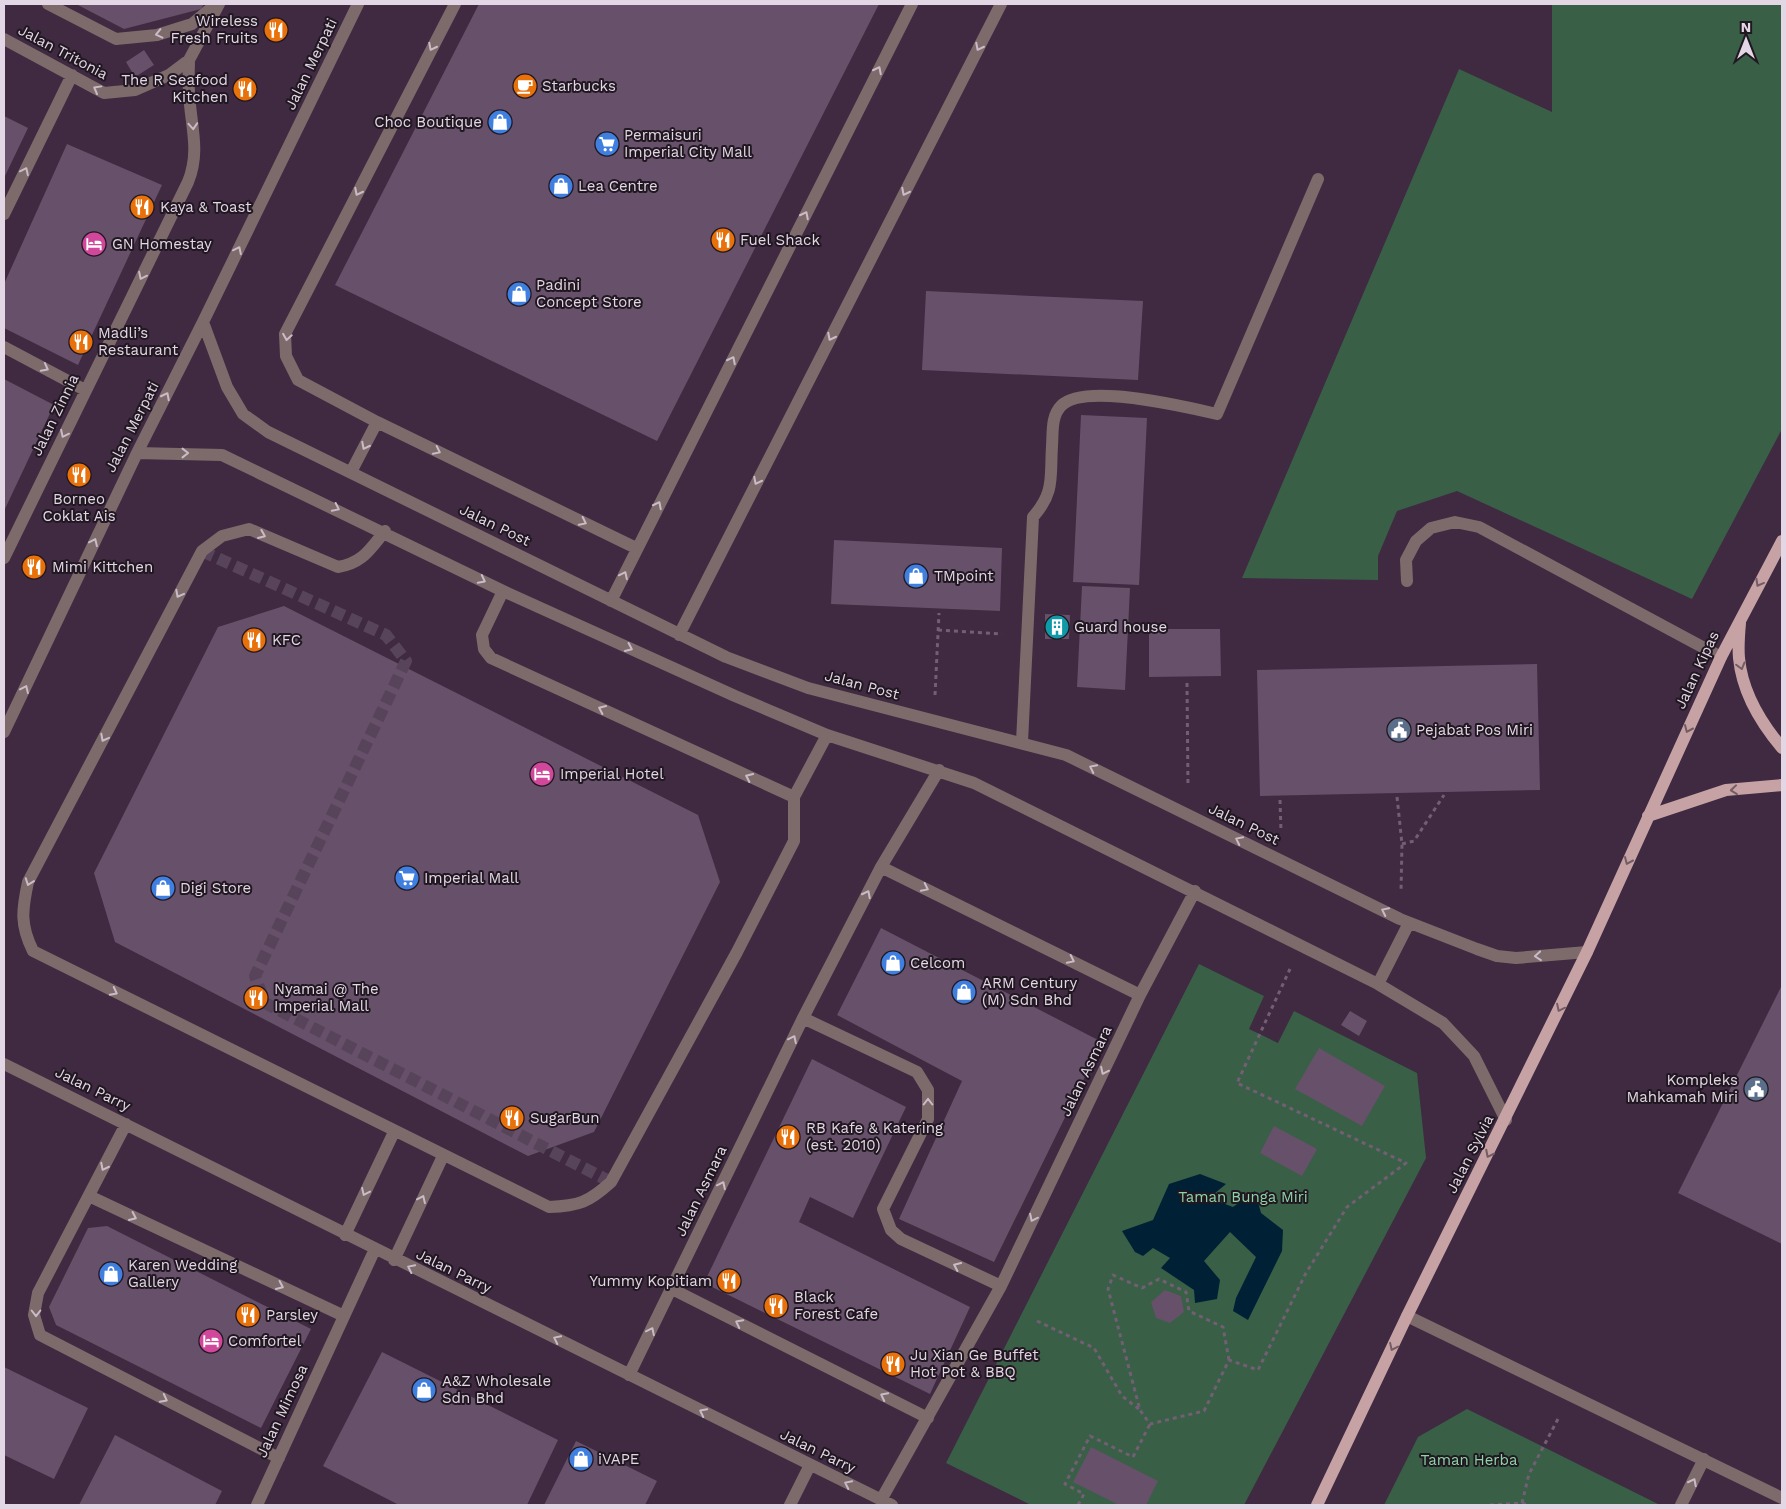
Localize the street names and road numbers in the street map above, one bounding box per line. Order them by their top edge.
street label: Jalan Merpati [281,15,341,113]
street label: Jalan Tritonia [15,21,111,83]
street label: Jalan Zinnia [27,371,83,459]
street label: Jalan Merpati [101,379,163,475]
street label: Jalan Post [457,500,534,550]
street label: Jalan Kipas [1671,628,1723,712]
street label: Jalan Post [823,666,902,704]
street label: Jalan Post [1206,799,1283,849]
street label: Jalan Asmara [1056,1022,1116,1119]
street label: Jalan Parry [52,1063,134,1115]
street label: Jalan Sylvia [1443,1111,1498,1196]
street label: Jalan Asmara [671,1142,731,1239]
street label: Jalan Parry [413,1245,495,1297]
street label: Jalan Mimosa [253,1361,312,1460]
street label: Jalan Parry [777,1425,859,1477]

